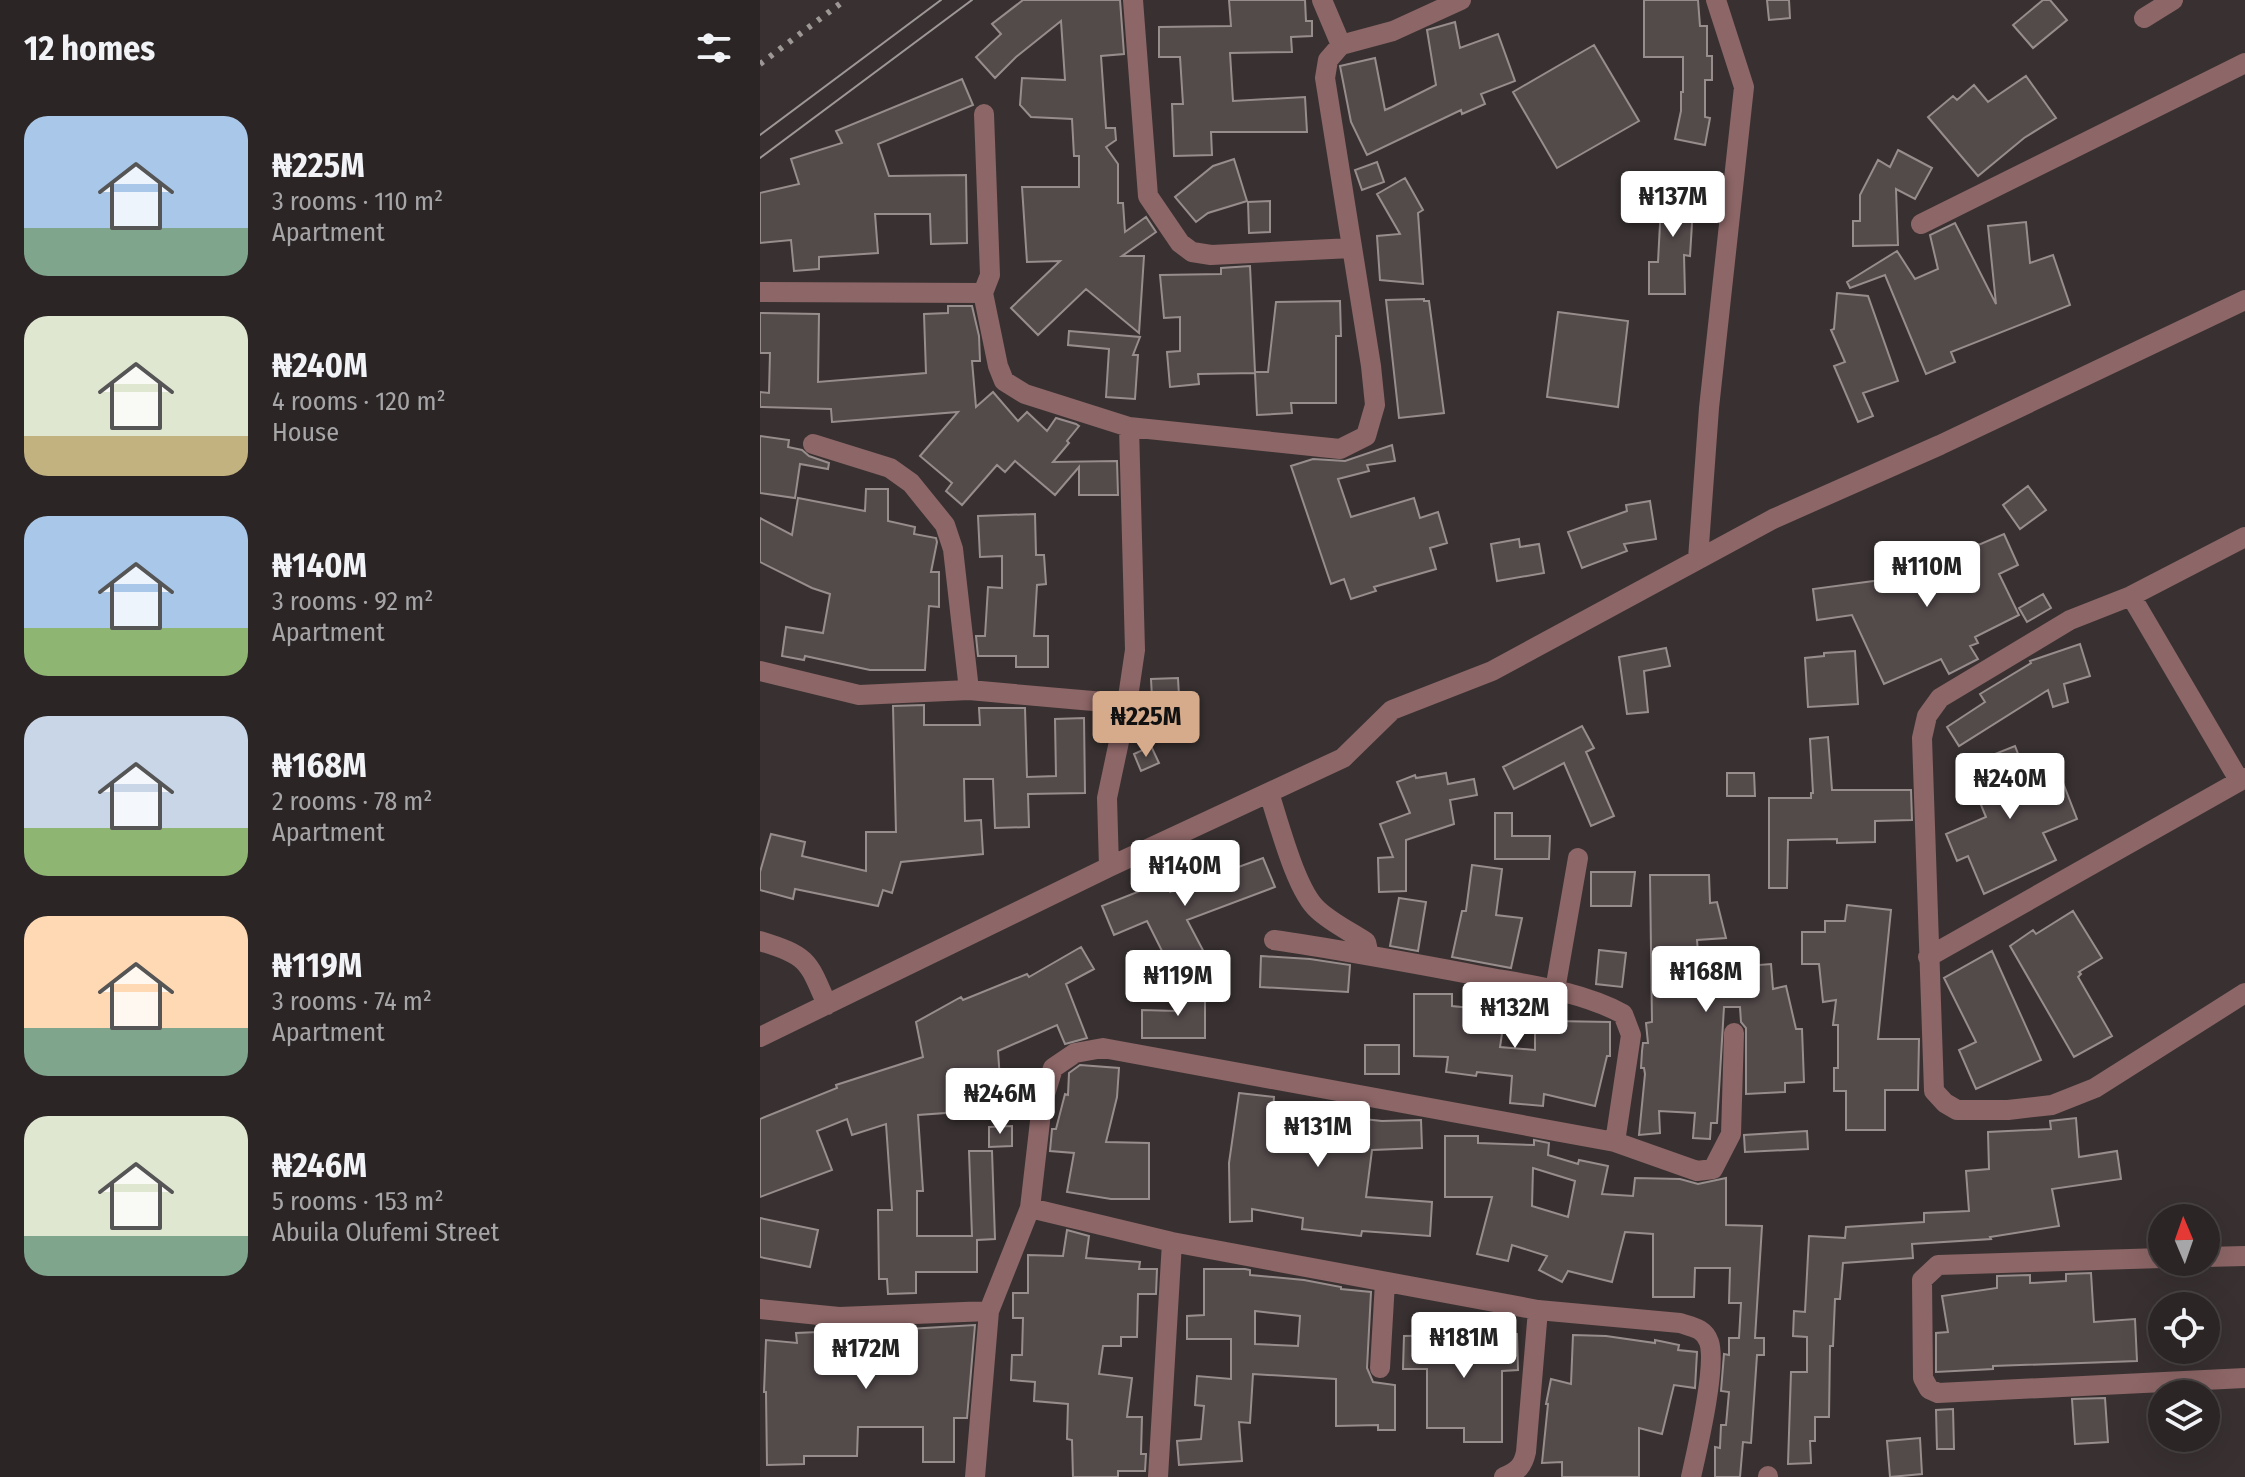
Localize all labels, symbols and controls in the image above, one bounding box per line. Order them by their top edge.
icon: filters [692,26,736,70]
text: 12 homes [24,28,155,69]
text: ₦225M [272,145,365,186]
icon: home [88,148,184,244]
pin: ₦137M [1617,171,1729,239]
text: ₦137M [1639,181,1707,212]
text: 3 rooms · 110 m² [272,186,443,217]
text: Apartment [272,217,385,248]
text: ₦240M [272,345,368,386]
icon: home [88,348,184,444]
text: 4 rooms · 120 m² [272,386,446,417]
text: House [272,417,339,448]
pin: ₦110M [1871,541,1983,609]
text: ₦140M [272,545,367,586]
icon: home [88,548,184,644]
text: ₦110M [1892,551,1962,582]
text: 3 rooms · 92 m² [272,586,433,617]
text: Apartment [272,617,385,648]
pin: ₦225M [1090,691,1202,759]
text: ₦225M [1111,701,1181,732]
text: ₦168M [272,745,367,786]
icon: home [88,748,184,844]
pin: ₦240M [1954,753,2066,821]
text: ₦240M [1973,763,2047,794]
text: 2 rooms · 78 m² [272,786,433,817]
text: Apartment [272,817,385,848]
pin: ₦140M [1129,840,1241,908]
text: ₦140M [1149,850,1221,881]
text: ₦119M [272,945,362,986]
pin: ₦168M [1650,946,1762,1014]
icon: home [88,948,184,1044]
pin: ₦119M [1122,950,1234,1018]
text: ₦168M [1670,956,1742,987]
text: ₦119M [1143,960,1213,991]
pin: ₦132M [1459,982,1571,1050]
text: 3 rooms · 74 m² [272,986,432,1017]
text: ₦132M [1480,992,1550,1023]
text: Apartment [272,1017,385,1048]
pin: ₦246M [944,1068,1056,1136]
text: ₦246M [964,1078,1036,1109]
pin: ₦131M [1262,1101,1374,1169]
text: ₦131M [1284,1111,1352,1142]
text: ₦246M [272,1145,367,1186]
icon: home [88,1148,184,1244]
text: 5 rooms · 153 m² [272,1186,444,1217]
north arrow [2148,1204,2220,1276]
map controls [2148,1204,2220,1452]
text: Abuila Olufemi Street [272,1217,499,1248]
button: locate [2148,1292,2220,1364]
pin: ₦181M [1408,1312,1520,1380]
text: ₦181M [1429,1322,1499,1353]
pin: ₦172M [810,1323,922,1391]
text: ₦172M [832,1333,900,1364]
button: layers [2148,1380,2220,1452]

